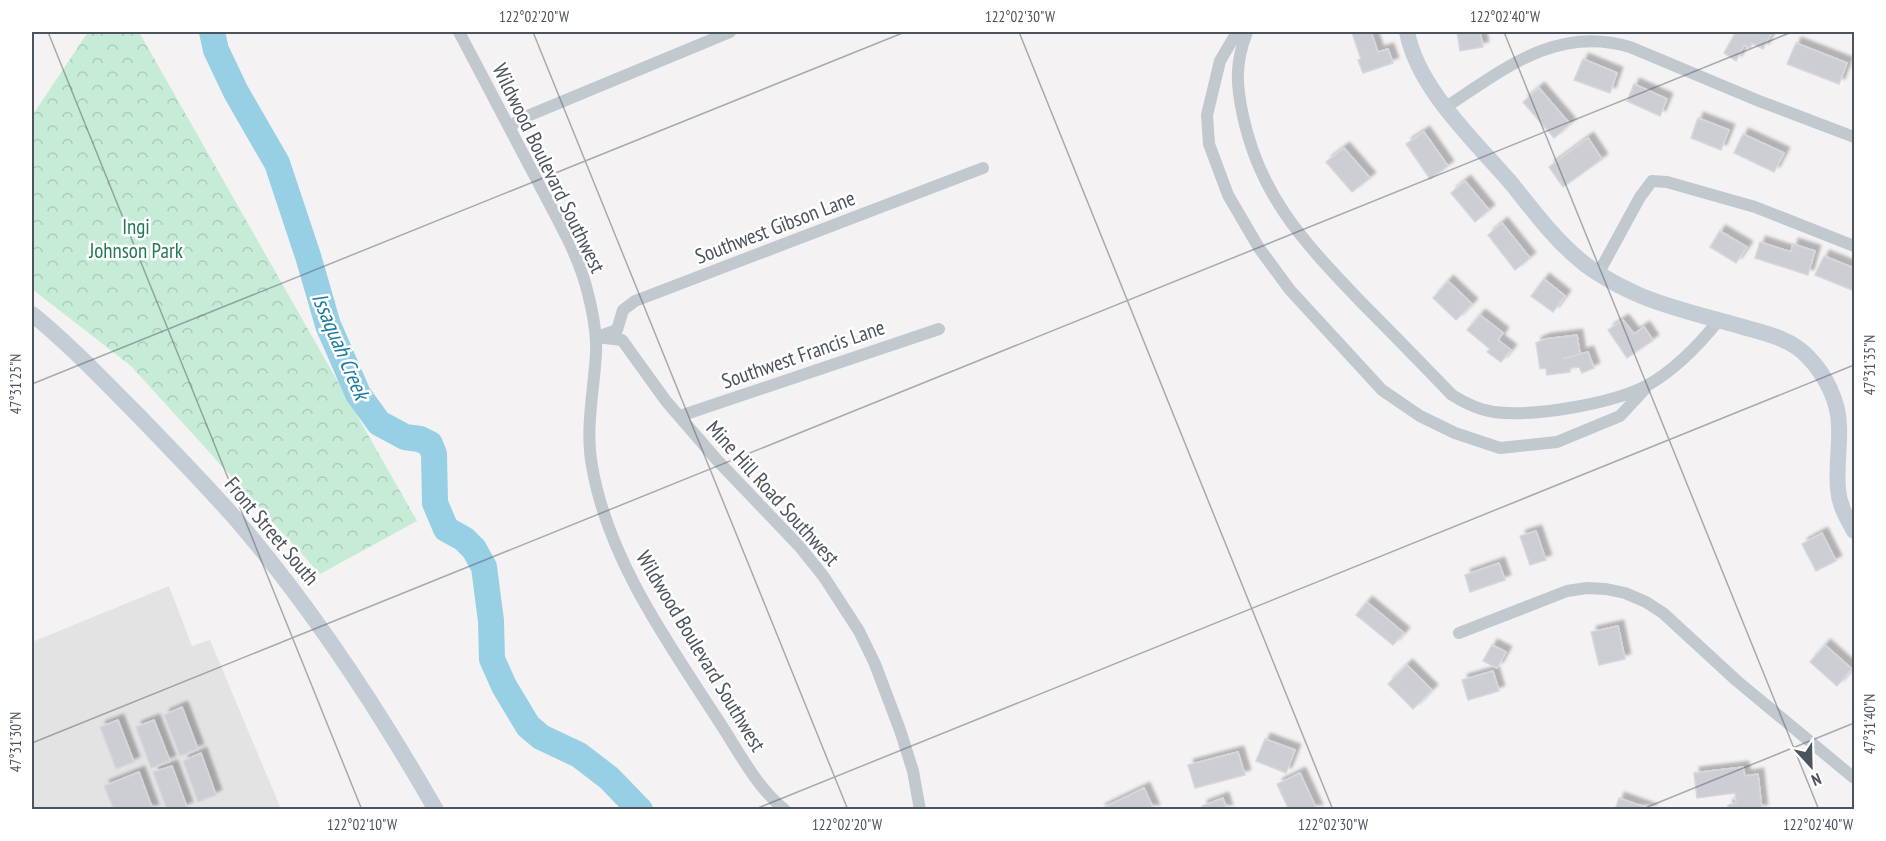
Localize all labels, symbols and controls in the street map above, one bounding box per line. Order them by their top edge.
text: 122°02'20"W [499,7,569,26]
text: 122°02'30"W [985,7,1055,26]
text: 122°02'40"W [1470,7,1540,26]
street label: Wildwood Boulevard Southwest [487,59,612,277]
street label: Southwest Gibson Lane [691,184,859,270]
park label: Ingi Johnson Park [88,213,183,264]
water label: Issaquah Creek [306,288,377,406]
street label: Southwest Francis Lane [718,313,888,395]
text: 47°31'35"N [1860,335,1879,395]
text: 47°31'25"N [6,354,25,414]
street label: Mine Hill Road Southwest [701,415,846,572]
street label: Front Street South [219,471,325,591]
street label: Wildwood Boulevard Southwest [630,546,772,757]
text: 47°31'40"N [1860,694,1879,754]
text: 47°31'30"N [6,712,25,772]
north arrow [1781,736,1841,796]
text: N [1809,769,1824,791]
text: 122°02'10"W [327,815,397,834]
text: 122°02'20"W [812,815,882,834]
text: 122°02'30"W [1298,815,1368,834]
text: 122°02'40"W [1783,815,1853,834]

